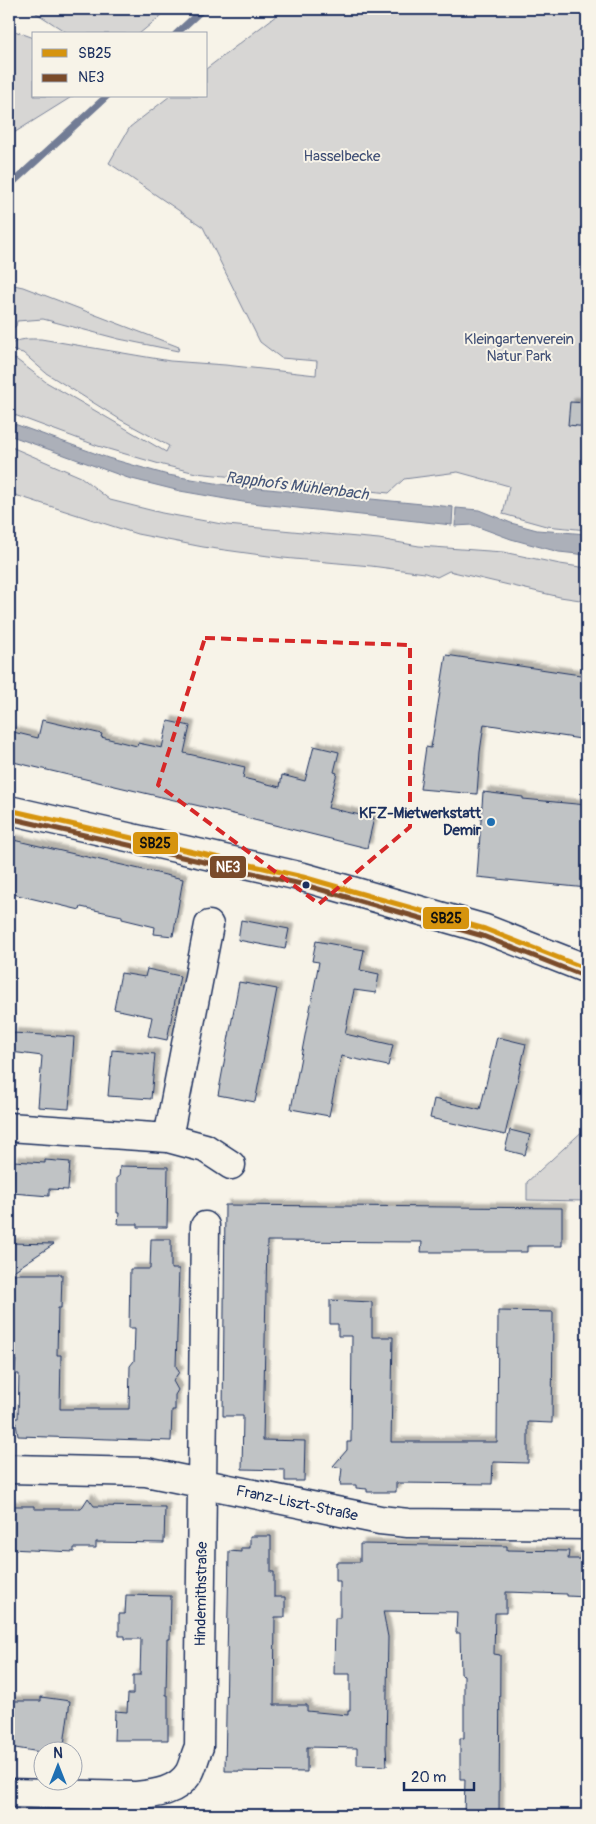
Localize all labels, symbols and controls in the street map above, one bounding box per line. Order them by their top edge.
legend [32,32,208,98]
text: SB25 [78,44,112,63]
text: NE3 [78,68,104,87]
park label: Hasselbecke [304,147,381,166]
park label: Kleingartenverein Natur Park [464,330,574,366]
water label: Rapphofs Mühlenbach [224,467,371,505]
place label: KFZ-Mietwerkstatt Demir [359,804,482,840]
marker: KFZ-Mietwerkstatt Demir [485,816,497,828]
line badge: SB25 [132,831,179,855]
text: SB25 [139,835,171,852]
line badge: NE3 [209,855,247,879]
text: NE3 [216,859,240,876]
unlabelled marker [301,880,311,890]
line badge: SB25 [422,906,470,930]
text: SB25 [430,910,462,927]
street label: Franz-Liszt-Straße [234,1481,360,1526]
street label: Hindemithstraße [191,1541,212,1647]
north arrow [32,1742,82,1792]
text: N [53,1745,63,1762]
scale bar [404,1759,474,1791]
text: 20 m [411,1768,446,1787]

